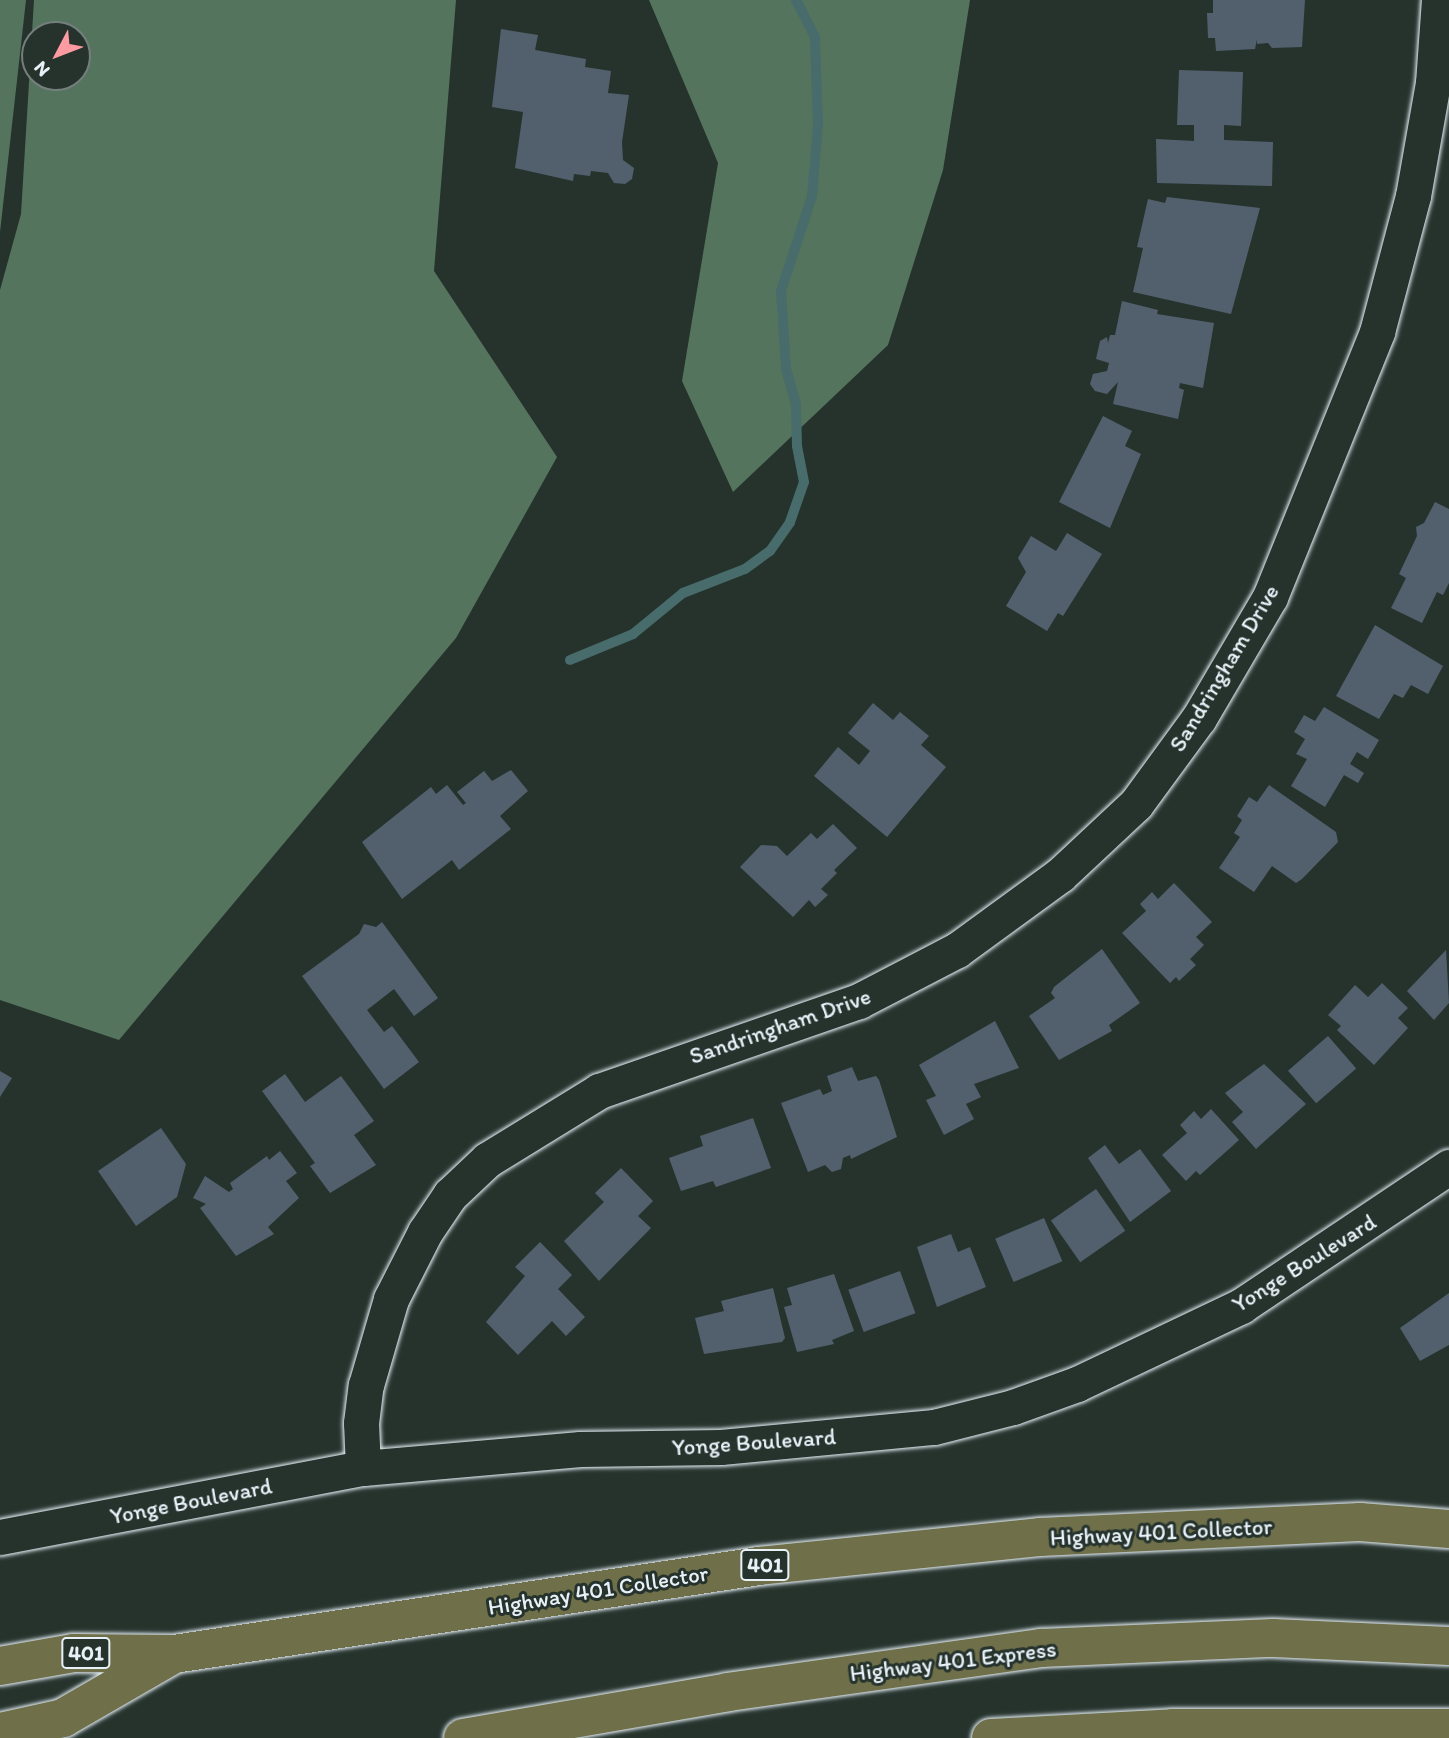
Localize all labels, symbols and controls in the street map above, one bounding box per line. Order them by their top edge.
north arrow [21,21,91,91]
text: N [29,57,54,82]
street label: Sandringham Drive [1163,579,1285,757]
street label: Sandringham Drive [685,982,875,1070]
street label: Yonge Boulevard [1227,1207,1381,1319]
street label: Yonge Boulevard [671,1422,837,1462]
street label: Yonge Boulevard [107,1472,275,1530]
street label: Highway 401 Collector [1049,1512,1273,1552]
road number: 401 [739,1548,791,1582]
street label: Highway 401 Collector [486,1559,710,1621]
street label: Highway 401 Express [848,1635,1058,1687]
road number: 401 [60,1636,112,1670]

